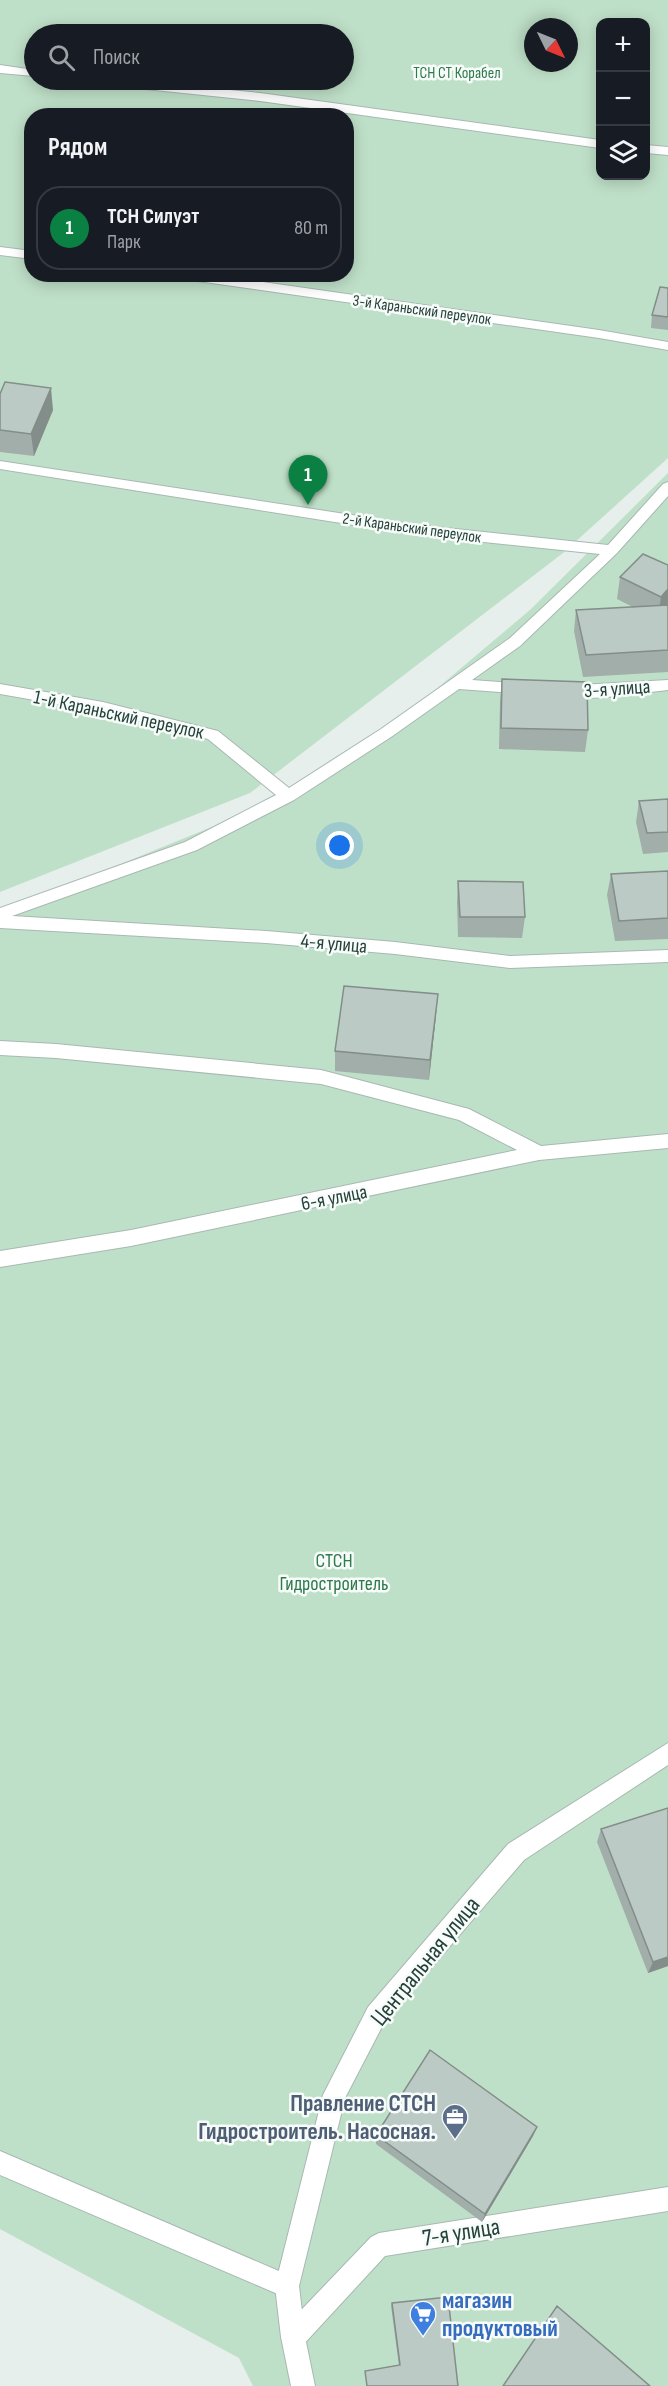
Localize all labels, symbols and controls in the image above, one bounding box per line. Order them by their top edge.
north arrow [524,18,578,72]
map controls [596,18,650,180]
button: + [596,18,650,72]
search box [24,24,354,90]
icon: search [45,41,78,74]
text: Поиск [93,44,139,71]
park label: ТСН СТ Корабел [413,64,501,83]
button: − [596,72,650,126]
button: layers [596,126,650,180]
text: Рядом [48,132,107,163]
text: ТСН Силуэт [107,203,199,230]
text: 1 [66,216,73,240]
text: 80 m [294,216,328,240]
text: Парк [107,230,141,254]
street label: 3-й Караньский переулок [351,291,493,330]
pin: 1 [288,456,328,505]
street label: 2-й Караньский переулок [341,509,483,548]
street label: 3-я улица [583,675,651,703]
street label: 1-й Караньский переулок [32,685,206,745]
your location [325,831,354,860]
street label: 4-я улица [300,929,368,959]
street label: 6-я улица [299,1180,369,1216]
park label: СТСН Гидростроитель [280,1549,388,1596]
street label: Центральная улица [364,1891,486,2032]
place label: Правление СТСН Гидростроитель. Насосная. [198,2089,436,2146]
office icon: Правление СТСН Гидростроитель. Насосная. [440,2102,470,2140]
street label: 7-я улица [420,2212,502,2253]
place label: магазин продуктовый [442,2286,558,2343]
supermarket icon: магазин продуктовый [408,2299,438,2337]

